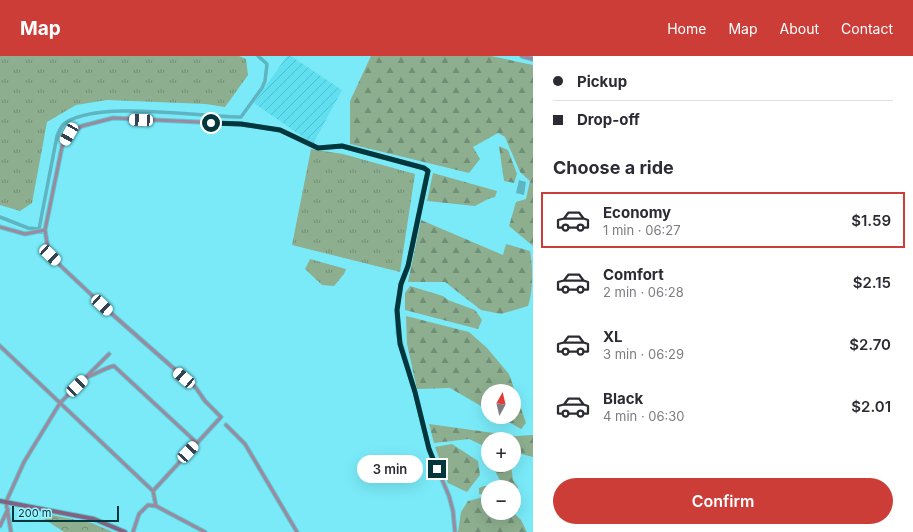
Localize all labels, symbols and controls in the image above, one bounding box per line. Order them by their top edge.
text: Map [20,17,61,40]
text: Home [667,20,706,37]
text: Map [728,20,758,37]
text: About [780,20,819,37]
text: Contact [841,20,893,37]
text: Pickup [577,72,627,91]
text: Drop-off [577,110,640,129]
car [129,113,153,127]
route start [202,114,220,132]
car [58,121,80,147]
text: Choose a ride [553,157,674,178]
icon: car [555,202,591,238]
text: Economy [603,203,671,222]
text: $1.59 [851,211,891,230]
text: 1 min · 06:27 [603,222,681,238]
car [37,242,63,268]
icon: car [555,264,591,300]
text: Comfort [603,265,664,284]
text: $2.15 [853,273,891,292]
text: 2 min · 06:28 [603,284,684,300]
car [89,292,115,318]
icon: car [555,326,591,362]
text: XL [603,327,623,346]
text: $2.70 [849,335,891,354]
text: 3 min · 06:29 [603,346,684,362]
car [171,366,197,390]
car [64,373,90,399]
north arrow [481,384,521,424]
map controls [481,384,521,520]
icon: car [555,388,591,424]
text: Black [603,389,643,408]
text: $2.01 [851,397,891,416]
text: 4 min · 06:30 [603,408,685,424]
button: + [481,432,521,472]
car [175,439,201,465]
callout: 3 min [357,455,423,483]
route end [428,460,446,478]
text: 3 min [373,461,407,477]
button: Confirm [553,478,893,524]
button: − [481,480,521,520]
scale bar [12,504,119,523]
text: 200 m [18,506,51,520]

